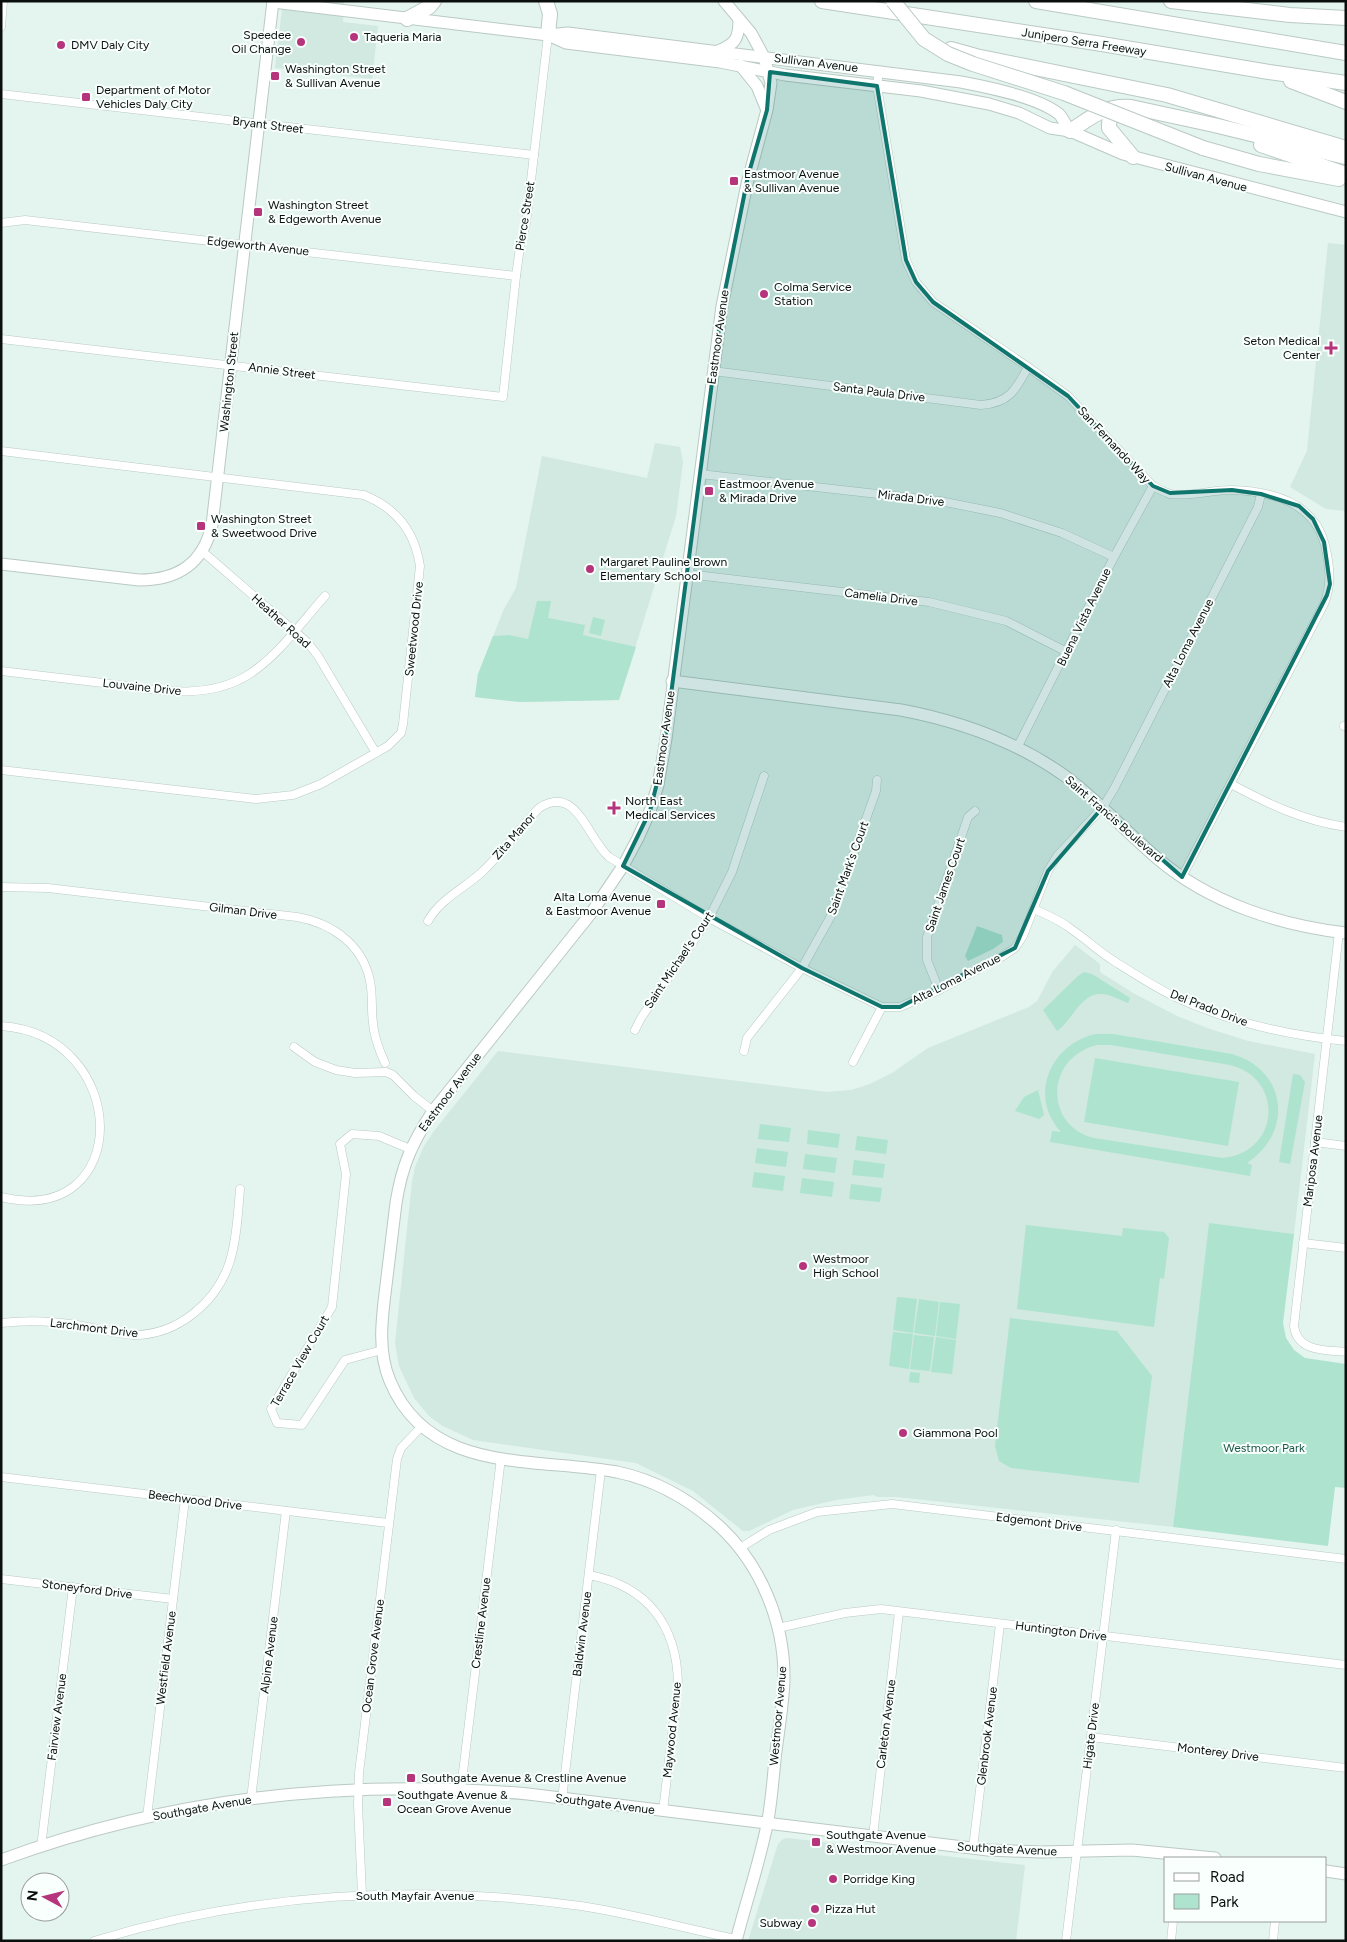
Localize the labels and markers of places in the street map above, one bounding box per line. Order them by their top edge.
place label: Speedee Oil Change [232,28,291,56]
place label: Taqueria Maria [364,30,441,44]
marker: Taqueria Maria [348,31,360,43]
marker: Speedee Oil Change [295,36,307,48]
place label: DMV Daly City [71,38,150,52]
marker: DMV Daly City [55,39,67,51]
place label: Washington Street & Sullivan Avenue [285,62,386,90]
marker: Washington Street & Sullivan Avenue [269,70,281,82]
place label: Department of Motor Vehicles Daly City [96,83,211,111]
marker: Department of Motor Vehicles Daly City [80,91,92,103]
place label: Eastmoor Avenue & Sullivan Avenue [744,167,840,195]
marker: Eastmoor Avenue & Sullivan Avenue [728,175,740,187]
place label: Washington Street & Edgeworth Avenue [268,198,382,226]
marker: Washington Street & Edgeworth Avenue [252,206,264,218]
place label: Colma Service Station [774,280,852,308]
marker: Colma Service Station [758,288,770,300]
place label: Seton Medical Center [1243,334,1320,362]
marker: Seton Medical Center [1324,341,1338,355]
place label: Eastmoor Avenue & Mirada Drive [719,477,815,505]
marker: Eastmoor Avenue & Mirada Drive [703,485,715,497]
place label: Washington Street & Sweetwood Drive [211,512,317,540]
marker: Washington Street & Sweetwood Drive [195,520,207,532]
place label: Margaret Pauline Brown Elementary School [600,555,727,583]
marker: Margaret Pauline Brown Elementary School [584,563,596,575]
place label: North East Medical Services [625,794,716,822]
marker: North East Medical Services [607,801,621,815]
place label: Alta Loma Avenue & Eastmoor Avenue [545,890,651,918]
marker: Alta Loma Avenue & Eastmoor Avenue [655,898,667,910]
place label: Westmoor High School [813,1252,879,1280]
marker: Westmoor High School [797,1260,809,1272]
place label: Giammona Pool [913,1426,998,1440]
marker: Giammona Pool [897,1427,909,1439]
place label: Southgate Avenue & Crestline Avenue [421,1771,627,1785]
marker: Southgate Avenue & Crestline Avenue [405,1772,417,1784]
place label: Southgate Avenue & Ocean Grove Avenue [397,1788,512,1816]
marker: Southgate Avenue & Ocean Grove Avenue [381,1796,393,1808]
place label: Southgate Avenue & Westmoor Avenue [826,1828,937,1856]
marker: Southgate Avenue & Westmoor Avenue [810,1836,822,1848]
place label: Porridge King [843,1872,915,1886]
marker: Porridge King [827,1873,839,1885]
place label: Pizza Hut [825,1902,876,1916]
marker: Pizza Hut [809,1903,821,1915]
place label: Subway [759,1916,803,1930]
marker: Subway [806,1917,818,1929]

